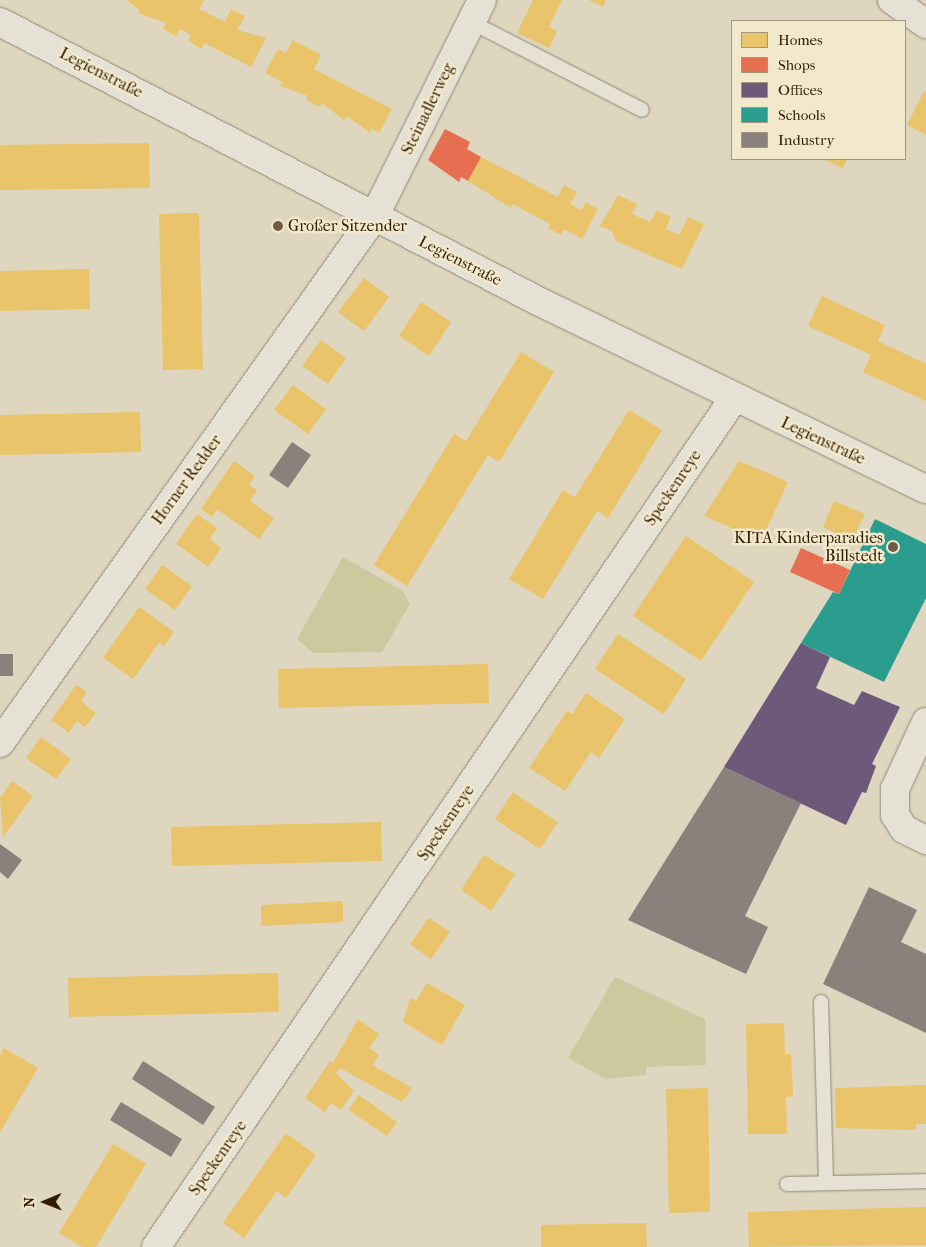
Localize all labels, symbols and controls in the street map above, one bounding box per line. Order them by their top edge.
legend [731,20,906,160]
text: Homes [778,31,823,49]
street label: Legienstraße [56,44,146,102]
text: Shops [778,56,815,74]
street label: Steinadlerweg [398,60,458,158]
text: Offices [778,81,823,99]
text: Schools [778,106,825,124]
text: Industry [778,131,834,149]
place label: Großer Sitzender [288,216,407,236]
marker: Großer Sitzender [272,220,284,232]
street label: Legienstraße [415,232,505,290]
street label: Legienstraße [778,413,868,469]
street label: Horner Redder [148,431,226,529]
street label: Speckenreye [641,446,705,530]
place label: KITA Kinderparadies Billstedt [734,528,883,566]
marker: KITA Kinderparadies Billstedt [887,541,899,553]
street label: Speckenreye [414,781,478,865]
street label: Speckenreye [185,1117,251,1199]
north arrow [20,1177,70,1227]
text: N [21,1197,38,1208]

